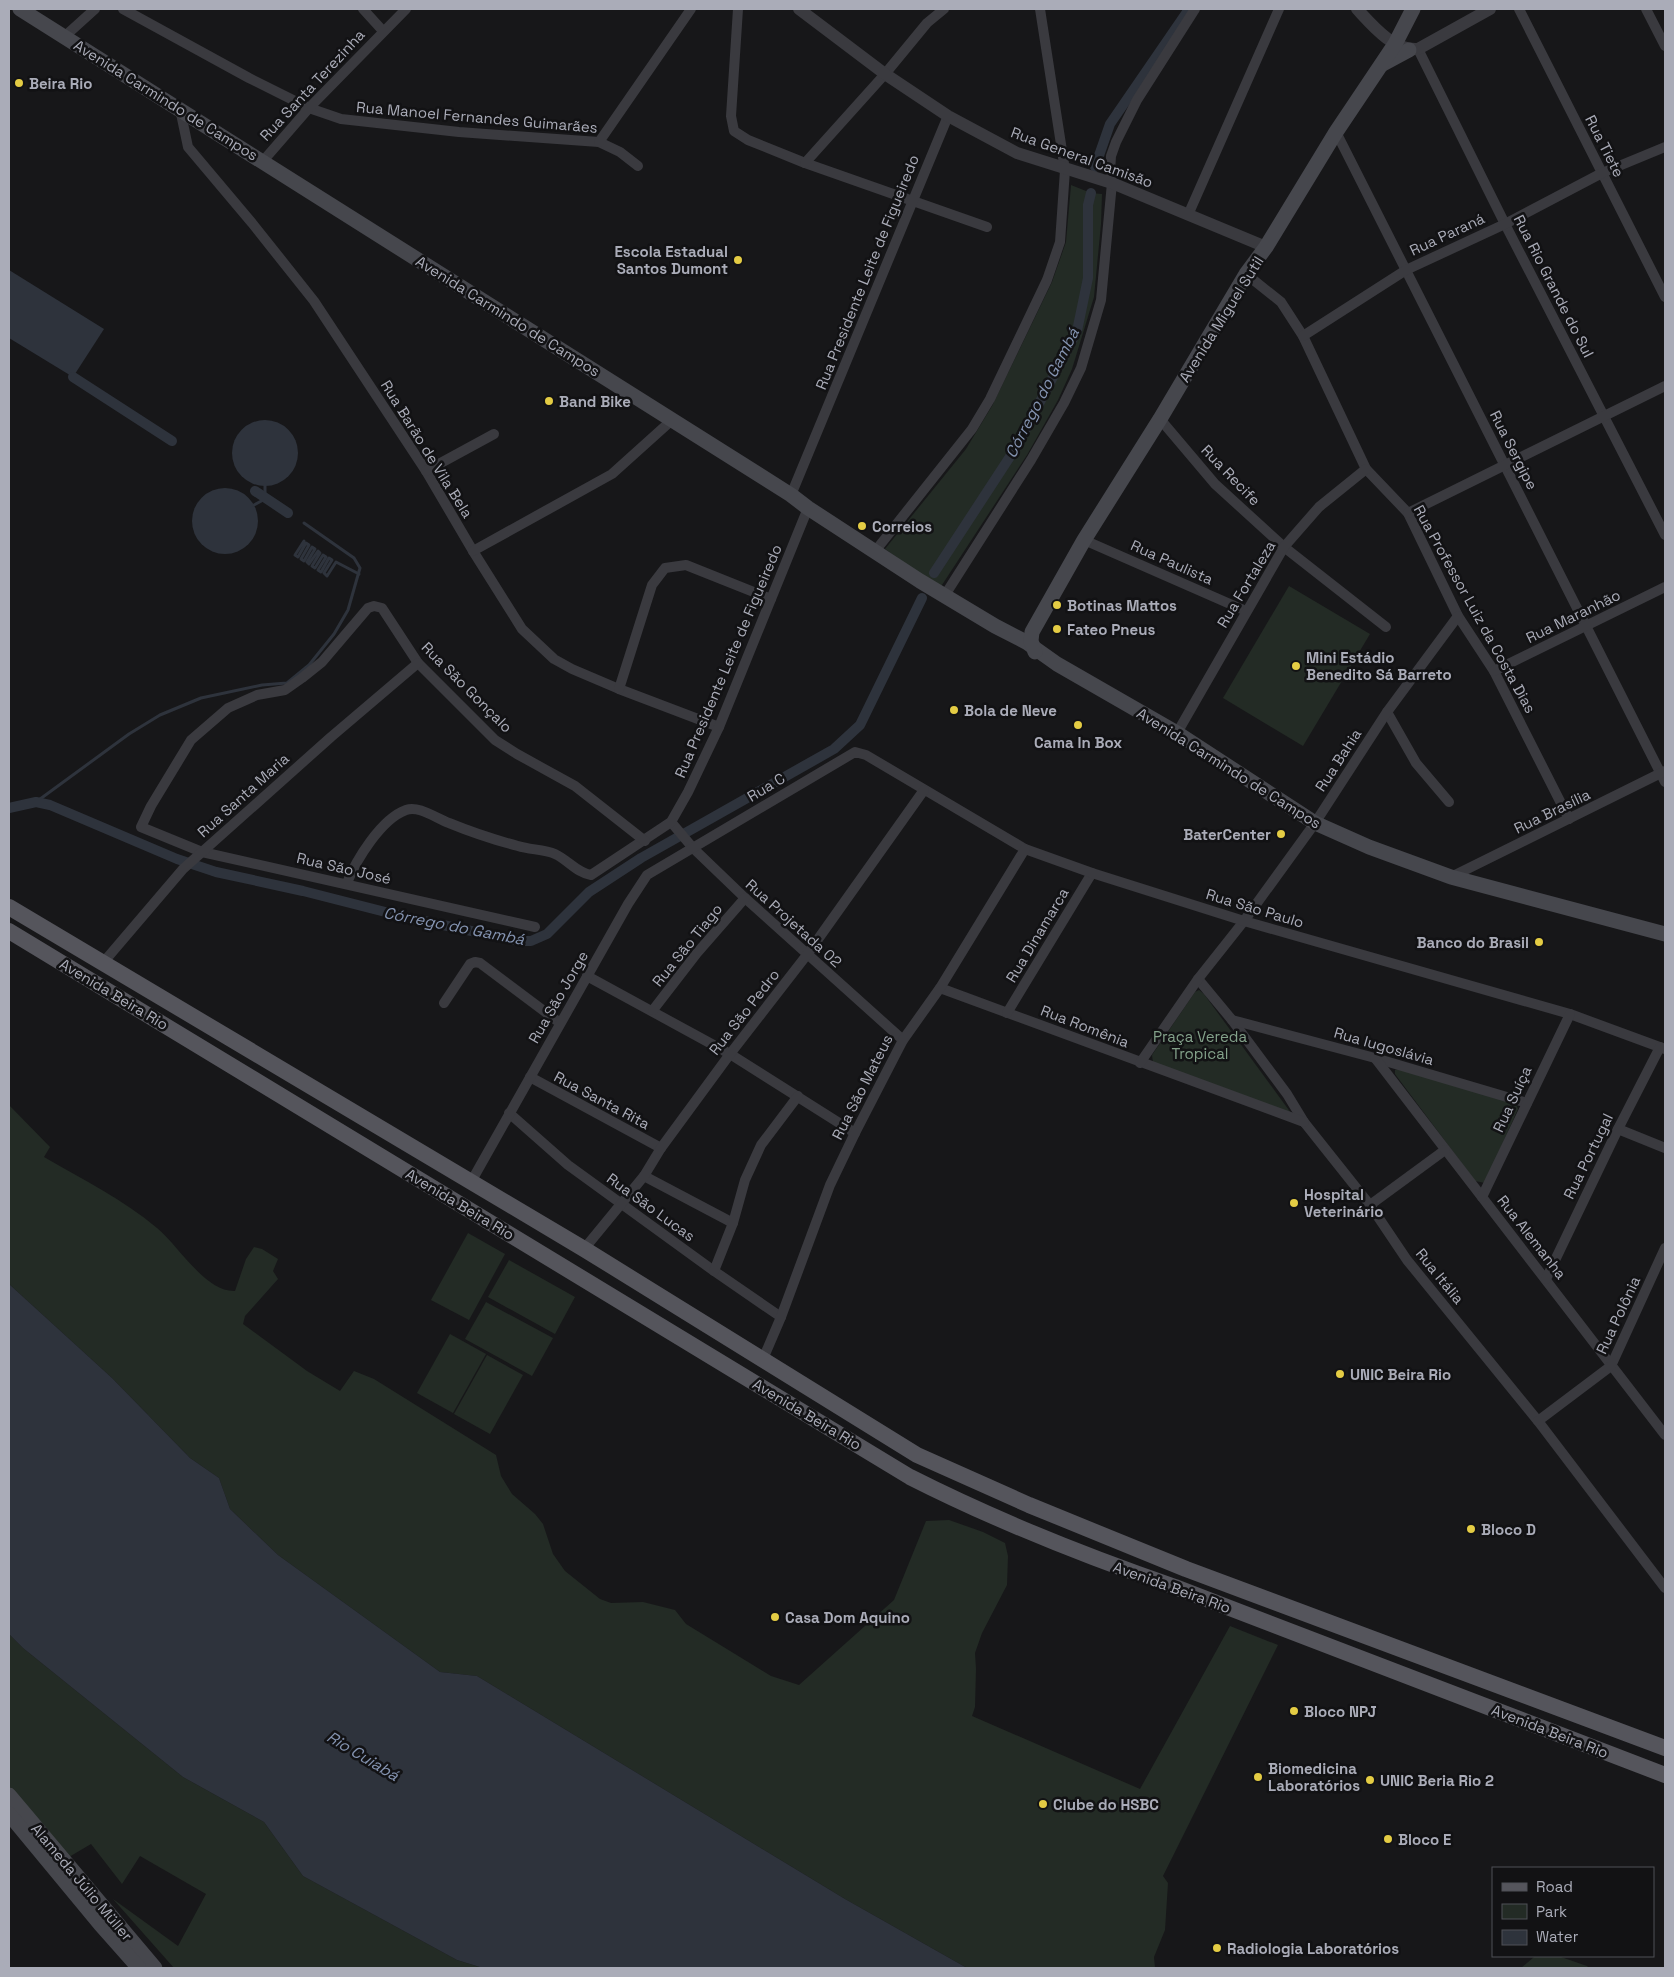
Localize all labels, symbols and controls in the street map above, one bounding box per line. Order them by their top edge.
street label: Rua Santa Terezinha [255,25,369,145]
street label: Avenida Carmindo de Campos [70,35,262,165]
place label: Beira Rio [29,74,93,93]
marker: Beira Rio [13,77,25,89]
street label: Rua Manoel Fernandes Guimarães [355,97,599,137]
street label: Rua Tiete [1581,112,1629,180]
street label: Rua General Camisão [1008,122,1156,192]
street label: Rua Presidente Leite de Figueiredo [811,152,923,392]
street label: Rua Paraná [1407,208,1488,260]
street label: Rua Rio Grande do Sul [1510,211,1598,361]
place label: Escola Estadual Santos Dumont [615,242,728,278]
street label: Avenida Carmindo de Campos [412,251,604,381]
street label: Avenida Miguel Sutil [1174,252,1268,386]
marker: Escola Estadual Santos Dumont [732,254,744,266]
water label: Córrego do Gambá [1000,324,1084,461]
street label: Rua Barão de Vila Bela [377,377,477,522]
place label: Band Bike [559,392,631,411]
marker: Band Bike [543,395,555,407]
street label: Rua Sergipe [1486,407,1542,493]
street label: Rua Recife [1197,441,1265,509]
street label: Rua Professor Luiz da Costa Dias [1410,502,1540,716]
place label: Correios [872,517,932,536]
marker: Correios [856,520,868,532]
street label: Rua Paulista [1128,535,1216,589]
street label: Rua Fortaleza [1213,537,1280,631]
street label: Rua Presidente Leite de Figueiredo [670,541,786,781]
street label: Rua Maranhão [1523,585,1623,647]
place label: Botinas Mattos [1067,596,1177,615]
marker: Botinas Mattos [1051,599,1063,611]
place label: Fateo Pneus [1067,620,1155,639]
marker: Fateo Pneus [1051,623,1063,635]
street label: Rua São Gonçalo [418,638,516,736]
place label: Mini Estádio Benedito Sá Barreto [1306,648,1452,684]
marker: Mini Estádio Benedito Sá Barreto [1290,660,1302,672]
place label: Bola de Neve [964,701,1057,720]
street label: Avenida Carmindo de Campos [1133,703,1325,833]
marker: Bola de Neve [948,704,960,716]
marker: Cama In Box [1072,719,1084,731]
street label: Rua Bahia [1311,725,1366,795]
place label: Cama In Box [1034,733,1122,752]
street label: Rua Santa Maria [193,749,293,841]
street label: Rua C [744,768,788,806]
street label: Rua Brasília [1511,784,1594,838]
place label: BaterCenter [1183,825,1271,844]
marker: BaterCenter [1275,828,1287,840]
street label: Rua São José [295,848,393,888]
street label: Rua Projetada 02 [742,875,846,971]
street label: Rua Dinamarca [1001,884,1073,986]
street label: Rua São Paulo [1204,884,1306,932]
street label: Rua São Tiago [648,900,726,990]
water label: Córrego do Gambá [382,902,527,950]
place label: Banco do Brasil [1417,933,1529,952]
marker: Banco do Brasil [1533,936,1545,948]
street label: Rua São Jorge [524,947,592,1047]
street label: Avenida Beira Rio [56,954,172,1034]
street label: Rua São Pedro [705,965,783,1059]
street label: Rua Romênia [1038,1000,1132,1052]
street label: Rua Iugoslávia [1332,1023,1437,1069]
park label: Praça Vereda Tropical [1153,1027,1247,1063]
street label: Rua São Mateus [827,1031,897,1143]
street label: Rua Suíça [1488,1063,1536,1135]
street label: Rua Santa Rita [551,1067,654,1133]
street label: Rua Portugal [1559,1110,1617,1202]
street label: Avenida Beira Rio [402,1164,518,1244]
street label: Rua São Lucas [603,1169,699,1245]
place label: Hospital Veterinário [1304,1185,1383,1221]
street label: Rua Alemanha [1493,1191,1571,1283]
marker: Hospital Veterinário [1288,1197,1300,1209]
street label: Rua Itália [1412,1244,1468,1308]
street label: Rua Polônia [1592,1273,1644,1357]
place label: UNIC Beira Rio [1350,1365,1451,1384]
marker: UNIC Beira Rio [1334,1368,1346,1380]
street label: Avenida Beira Rio [749,1374,865,1454]
place label: Bloco D [1481,1520,1536,1539]
marker: Bloco D [1465,1523,1477,1535]
street label: Avenida Beira Rio [1111,1557,1233,1617]
place label: Casa Dom Aquino [785,1608,910,1627]
marker: Casa Dom Aquino [769,1611,781,1623]
street label: Avenida Beira Rio [1489,1700,1611,1762]
place label: Bloco NPJ [1304,1702,1377,1721]
marker: Bloco NPJ [1288,1705,1300,1717]
water label: Rio Cuiabá [323,1726,404,1786]
place label: Biomedicina Laboratórios [1268,1759,1360,1795]
marker: Biomedicina Laboratórios [1252,1771,1264,1783]
place label: UNIC Beria Rio 2 [1380,1771,1494,1790]
marker: UNIC Beria Rio 2 [1364,1774,1376,1786]
place label: Clube do HSBC [1053,1795,1159,1814]
marker: Clube do HSBC [1037,1798,1049,1810]
street label: Alameda Júlio Müller [27,1819,137,1945]
place label: Bloco E [1398,1830,1451,1849]
marker: Bloco E [1382,1833,1394,1845]
legend [1492,1867,1654,1957]
text: Road [1536,1877,1573,1896]
text: Park [1536,1902,1567,1921]
text: Water [1536,1927,1579,1946]
place label: Radiologia Laboratórios [1227,1939,1399,1958]
marker: Radiologia Laboratórios [1211,1942,1223,1954]

